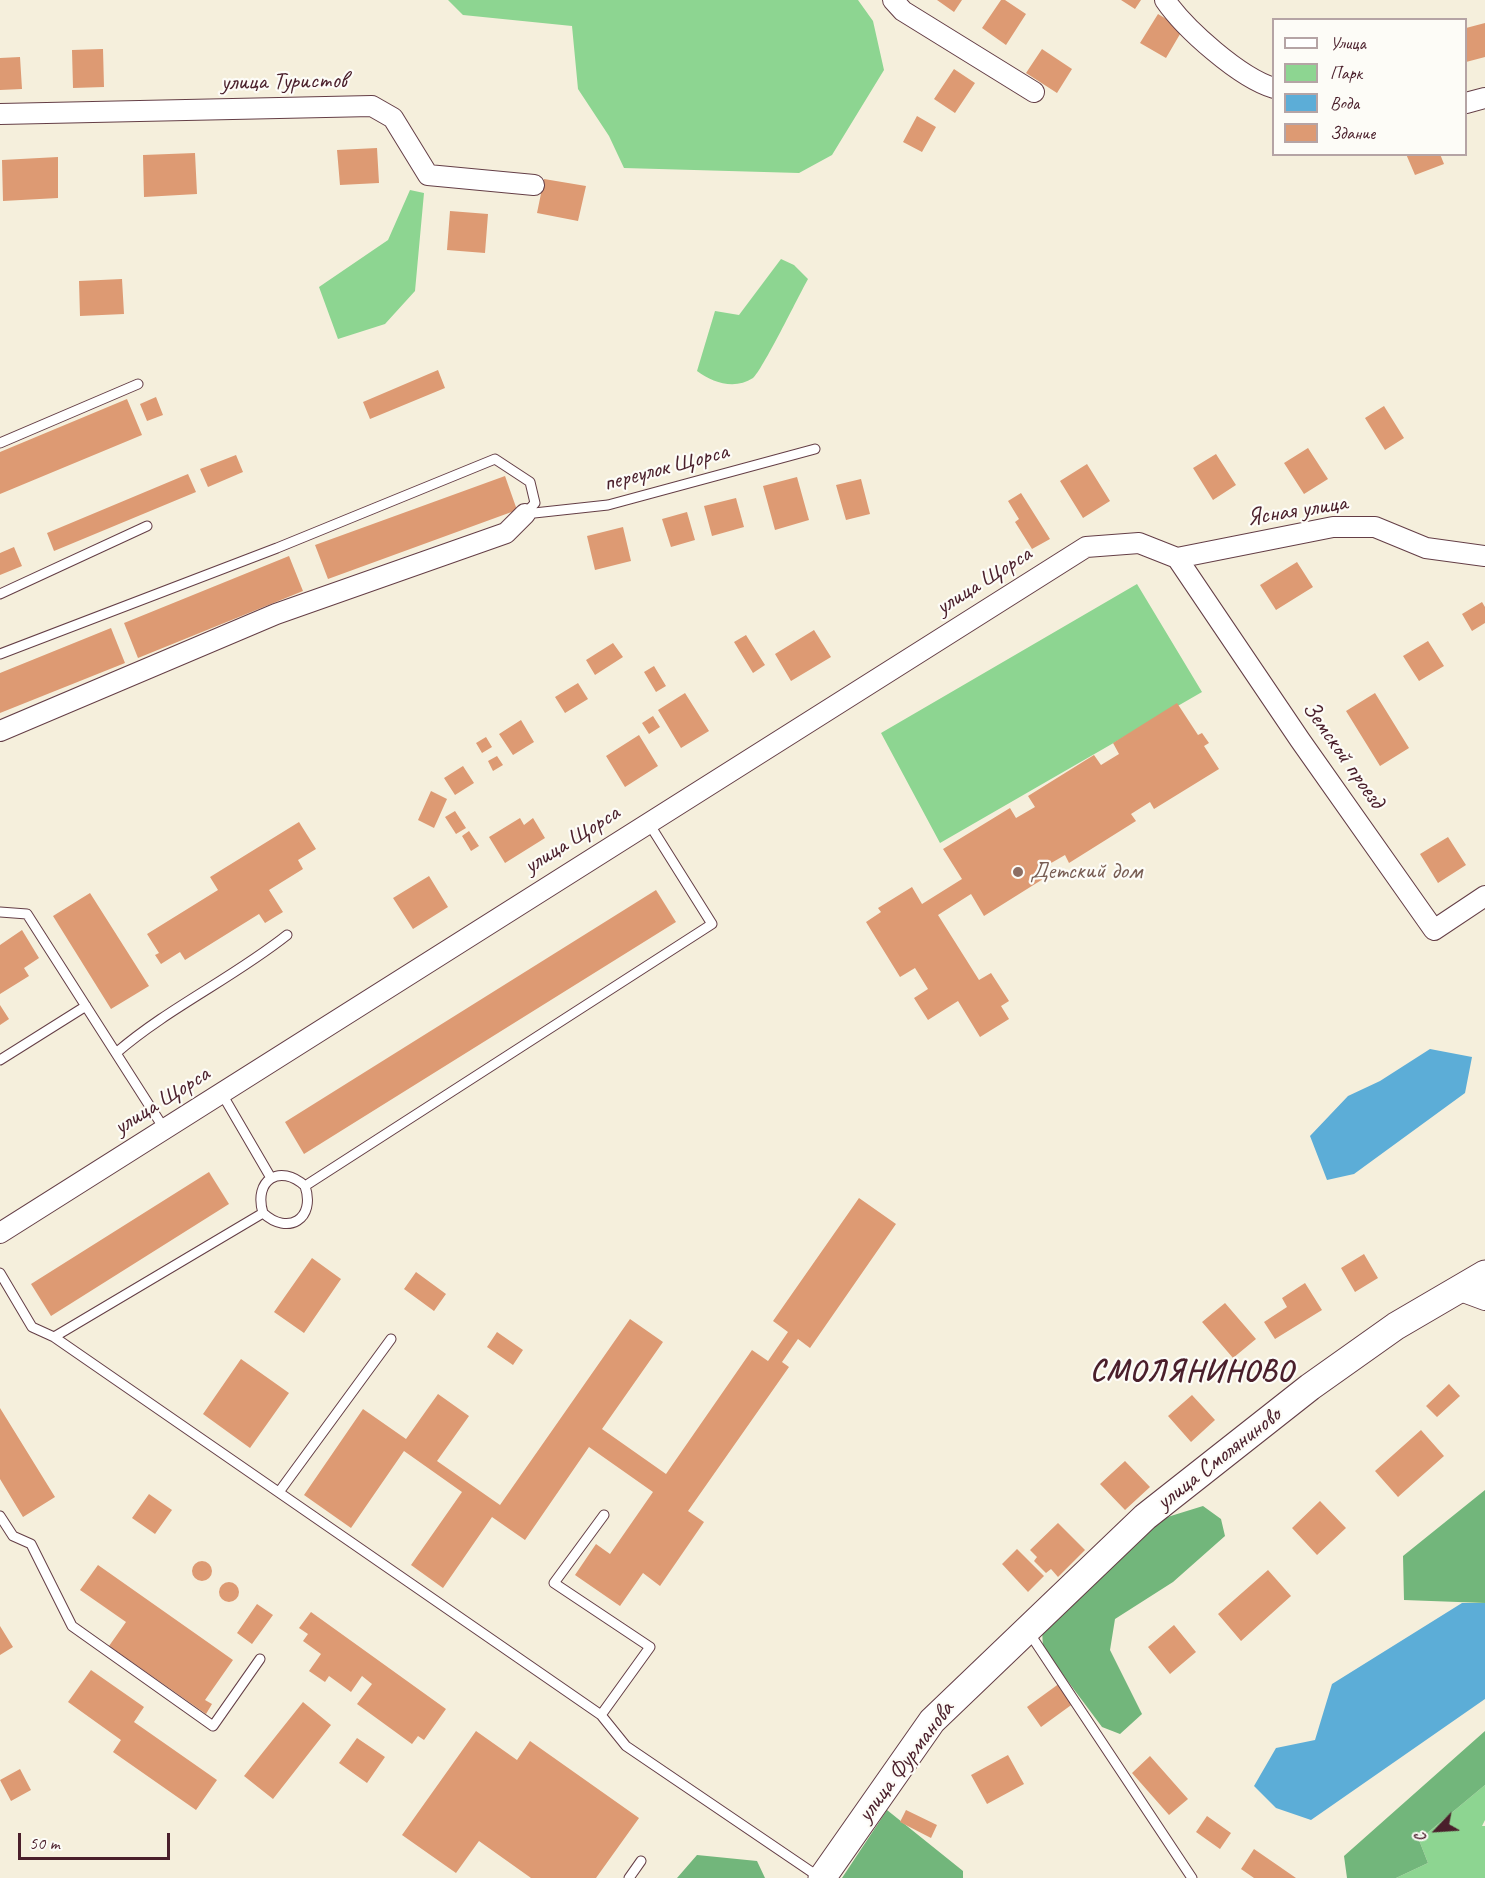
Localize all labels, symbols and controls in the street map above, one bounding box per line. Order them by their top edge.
legend [1272,18,1467,156]
text: Улица [1330,32,1366,54]
text: Парк [1330,62,1362,84]
street label: улица Туристов [221,67,347,97]
text: Вода [1330,92,1359,114]
text: Здание [1330,122,1375,144]
street label: переулок Щорса [600,437,732,499]
street label: Ясная улица [1245,489,1349,533]
street label: улица Щорса [931,540,1037,622]
street label: Земской проезд [1295,696,1391,814]
street label: улица Щорса [519,799,625,881]
place label: Детский дом [1030,858,1142,886]
marker: Детский дом [1011,865,1025,879]
street label: улица Щорса [109,1060,215,1142]
district label: СМОЛЯНИНОВО [1086,1354,1298,1390]
street label: улица Смоляниново [1151,1401,1287,1517]
street label: улица Фурманова [851,1696,961,1828]
north arrow [1407,1800,1467,1860]
scale bar [21,1821,172,1859]
text: С [1410,1830,1431,1845]
text: 50 m [29,1832,60,1854]

